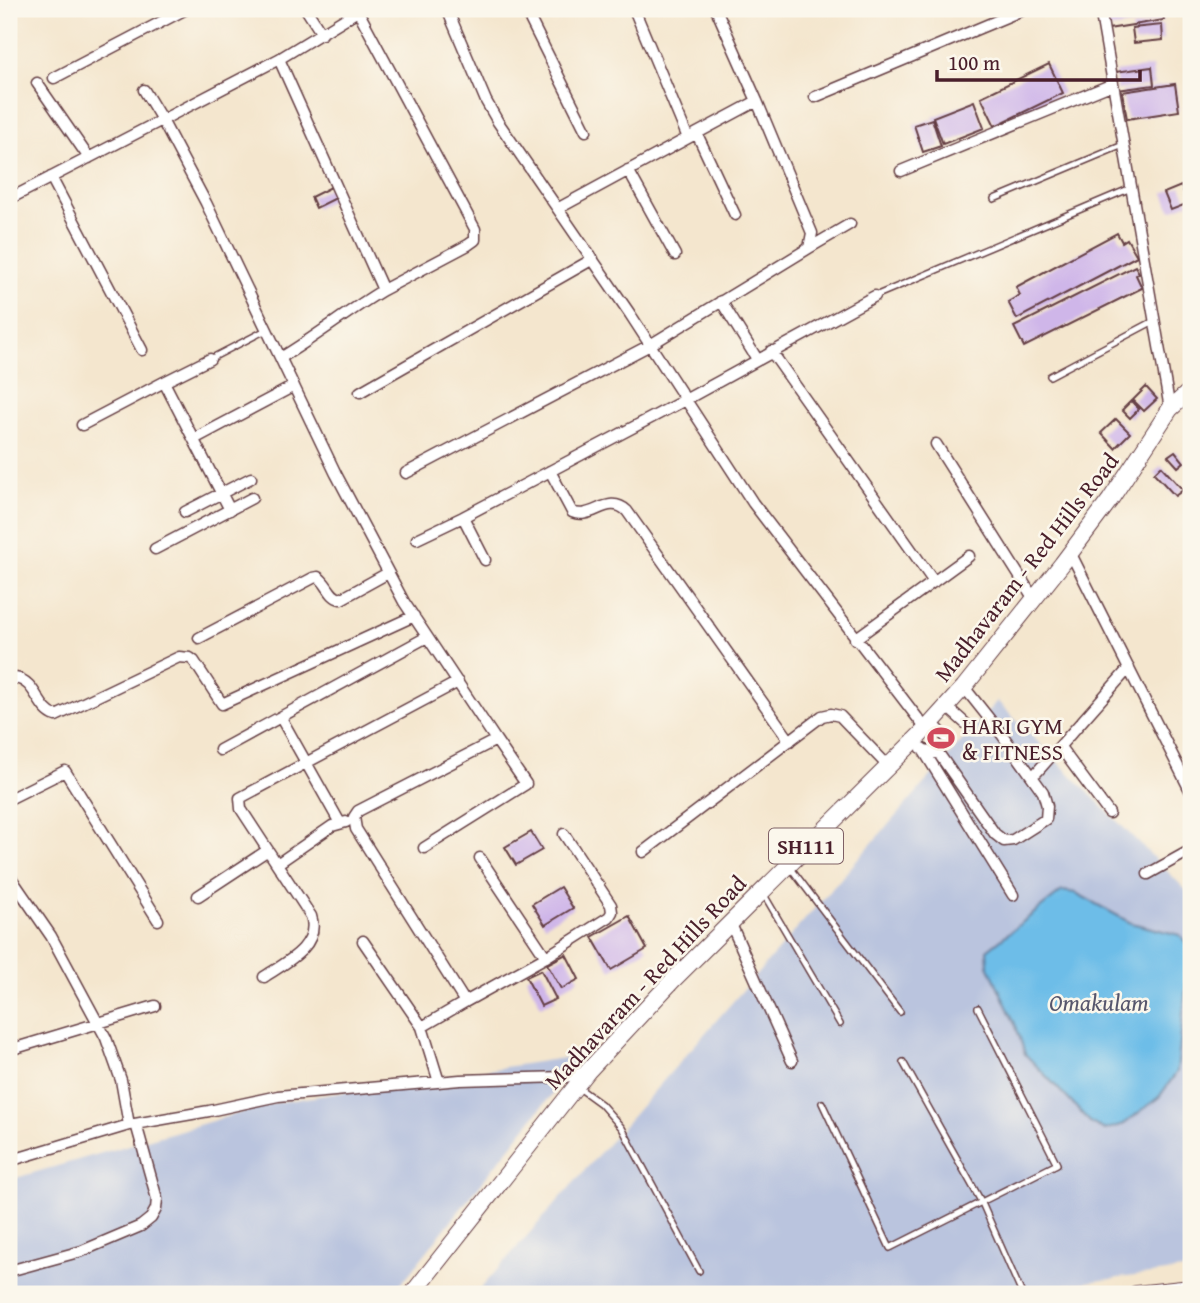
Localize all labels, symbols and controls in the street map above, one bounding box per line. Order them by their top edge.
scale bar [937,38,1140,82]
text: 100 m [948,47,1000,78]
street label: Madhavaram - Red Hills Road [926,445,1126,688]
place label: HARI GYM & FITNESS [962,709,1063,768]
sports icon: HARI GYM & FITNESS [926,723,956,753]
road number: SH111 [769,828,843,864]
street label: Madhavaram - Red Hills Road [537,867,754,1097]
water label: Omakulam [1049,985,1149,1020]

